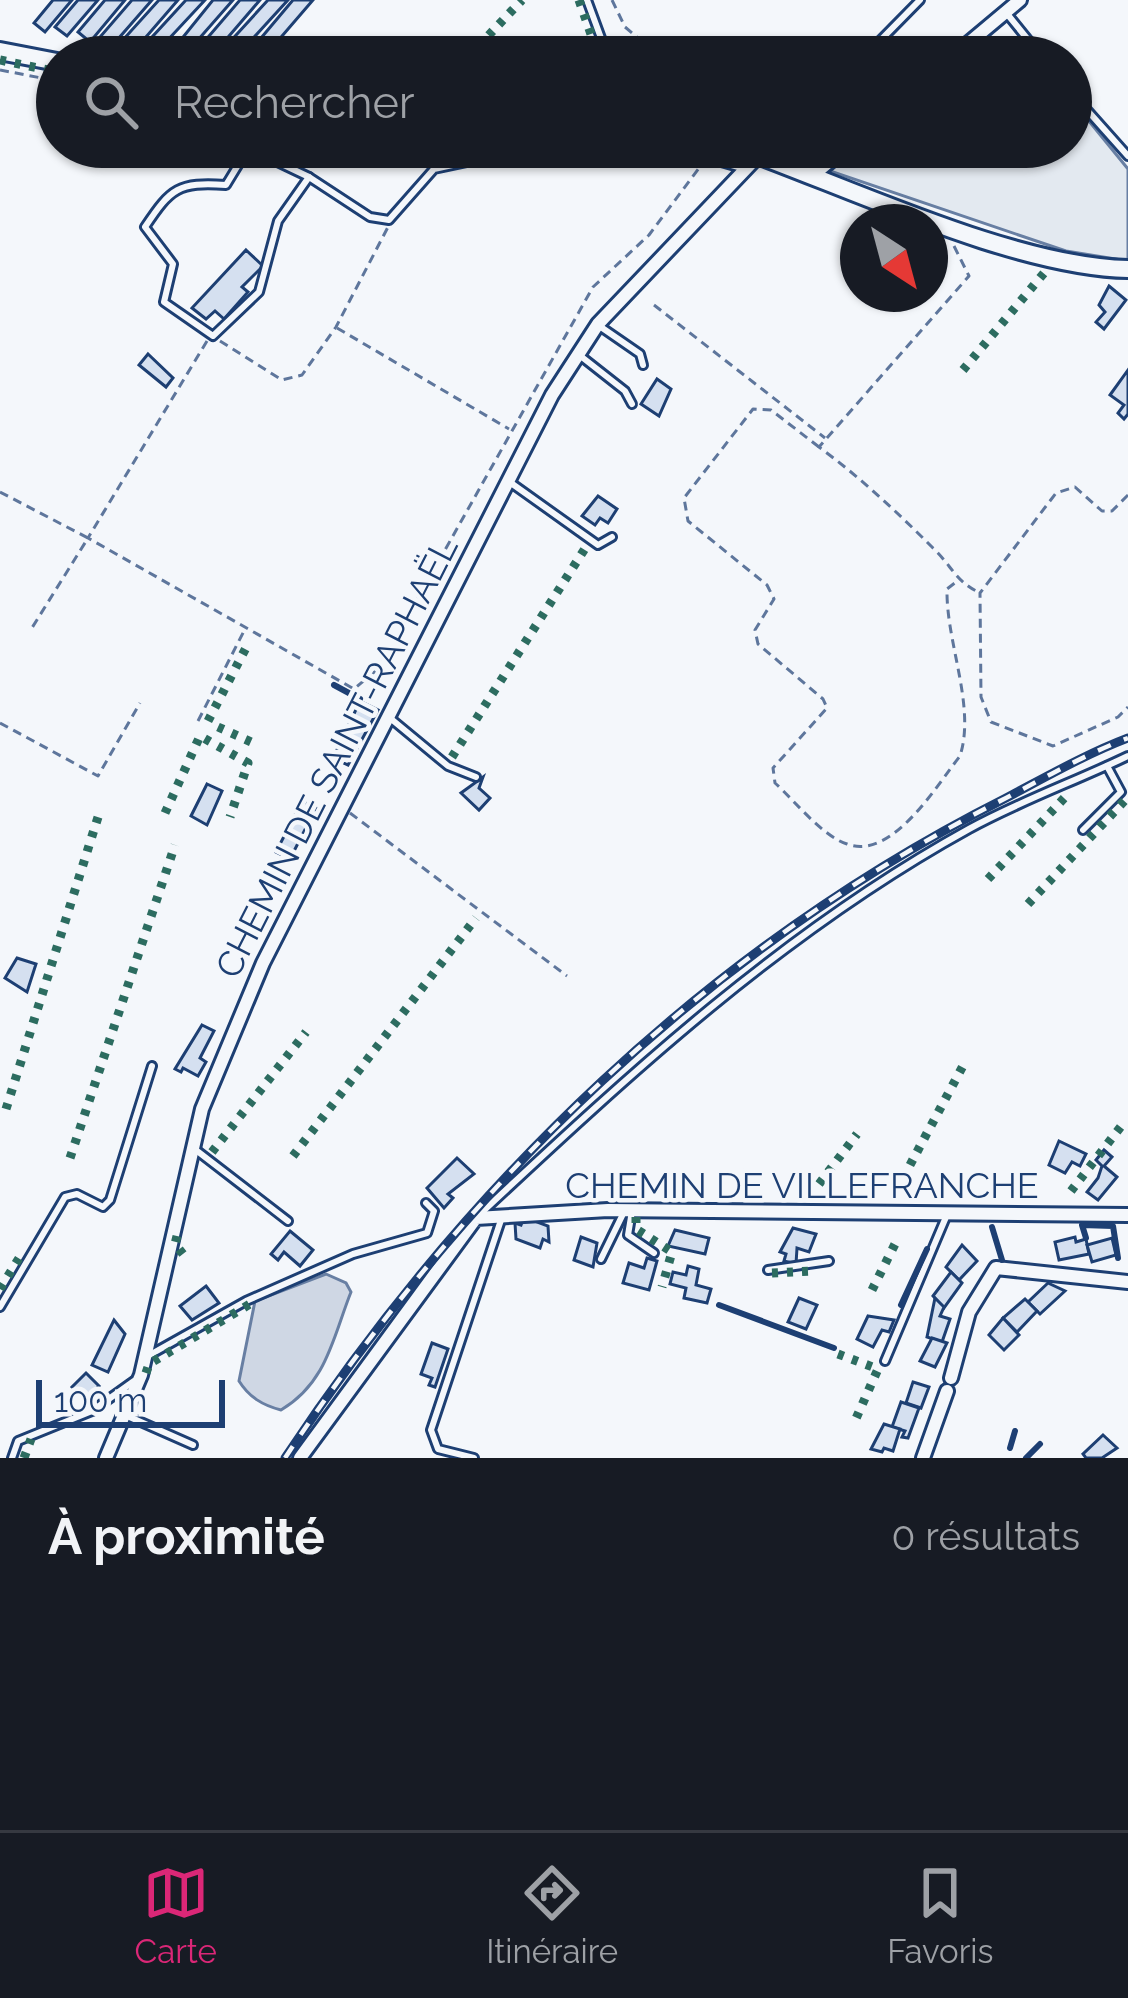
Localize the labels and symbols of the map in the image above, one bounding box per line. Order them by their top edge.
north arrow [840,204,948,312]
street label: CHEMIN DE SAINT-RAPHAËL [206,530,466,984]
street label: CHEMIN DE VILLEFRANCHE [565,1164,1039,1206]
scale bar [36,1374,225,1427]

